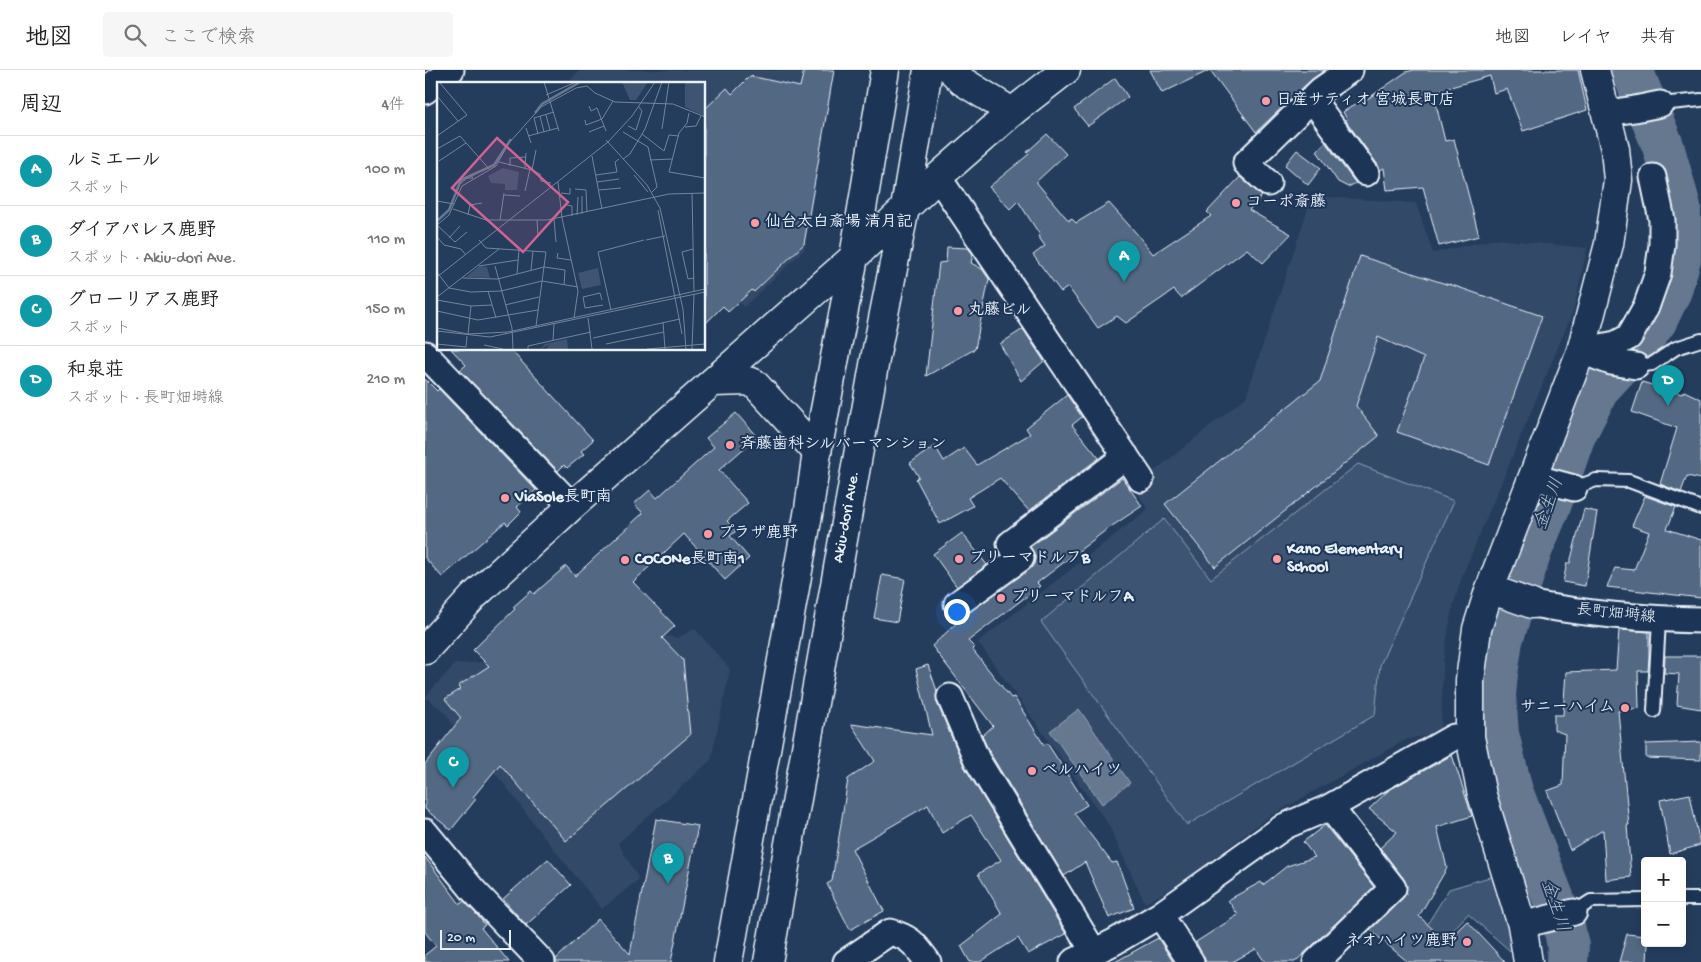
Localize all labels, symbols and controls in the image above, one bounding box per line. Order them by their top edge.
search box [103,12,453,57]
icon: search [121,21,149,49]
text: 地図 [25,25,73,54]
text: ここで検索 [161,27,256,50]
text: 地図 [1495,28,1531,49]
text: レイヤ [1559,28,1612,49]
text: 共有 [1640,28,1676,49]
inset map [437,82,705,350]
place label: 日産サティオ 宮城長町店 [1276,90,1455,111]
text: 周辺 [20,94,62,119]
marker: 日産サティオ 宮城長町店 [1260,95,1272,107]
text: 4件 [381,97,405,116]
text: ルミエール [67,150,161,173]
text: A [31,161,41,180]
text: 100 m [365,161,405,180]
text: スポット [67,180,131,199]
place label: コーポ斎藤 [1246,192,1326,213]
marker: コーポ斎藤 [1230,197,1242,209]
place label: 仙台太白斎場 清月記 [765,212,913,233]
marker: 仙台太白斎場 清月記 [749,217,761,229]
text: ダイアパレス鹿野 [67,220,216,243]
text: B [32,231,40,250]
text: 110 m [368,231,405,250]
pin: A [1108,241,1140,282]
text: スポット · Akiu-dori Ave. [67,250,237,269]
text: グローリアス鹿野 [67,290,219,313]
place label: 丸藤ビル [968,300,1032,321]
text: C [32,301,40,320]
text: 150 m [366,301,405,320]
marker: 丸藤ビル [952,305,964,317]
text: スポット [67,320,131,339]
text: 和泉荘 [67,360,124,383]
pin: D [1652,365,1684,406]
text: D [31,371,41,390]
text: 210 m [366,371,405,390]
text: スポット · 長町畑塒線 [67,390,224,409]
place label: 斉藤歯科シルバーマンション [740,434,946,455]
marker: 斉藤歯科シルバーマンション [724,439,736,451]
street label: Akiu-dori Ave. [830,470,865,564]
water label: 金生川 [1530,475,1569,533]
place label: ViaSole長町南 [514,487,612,508]
marker: ViaSole長町南 [499,492,511,504]
place label: プラザ鹿野 [718,523,798,544]
marker: プラザ鹿野 [702,528,714,540]
place label: Kano Elementary School [1286,541,1402,578]
place label: COCONe長町南1 [634,549,745,570]
place label: プリーマドルフB [969,549,1091,569]
marker: プリーマドルフB [953,553,965,565]
marker: Kano Elementary School [1271,553,1283,565]
marker: COCONe長町南1 [619,554,631,566]
place label: プリーマドルフA [1011,588,1135,608]
marker: プリーマドルフA [995,592,1007,604]
your location [944,599,970,625]
street label: 長町畑塒線 [1575,599,1657,629]
place label: サニーハイム [1520,699,1615,718]
marker: サニーハイム [1619,702,1631,714]
pin: C [437,747,469,788]
place label: ベルハイツ [1042,762,1122,781]
marker: ベルハイツ [1026,765,1038,777]
pin: B [652,843,684,884]
map controls [1641,857,1686,947]
button: + [1641,857,1686,902]
water label: 金生川 [1536,877,1573,935]
button: − [1641,902,1686,947]
scale bar [440,927,511,950]
text: 20 m [447,930,475,947]
place label: ネオハイツ鹿野 [1345,931,1457,952]
marker: ネオハイツ鹿野 [1461,936,1473,948]

